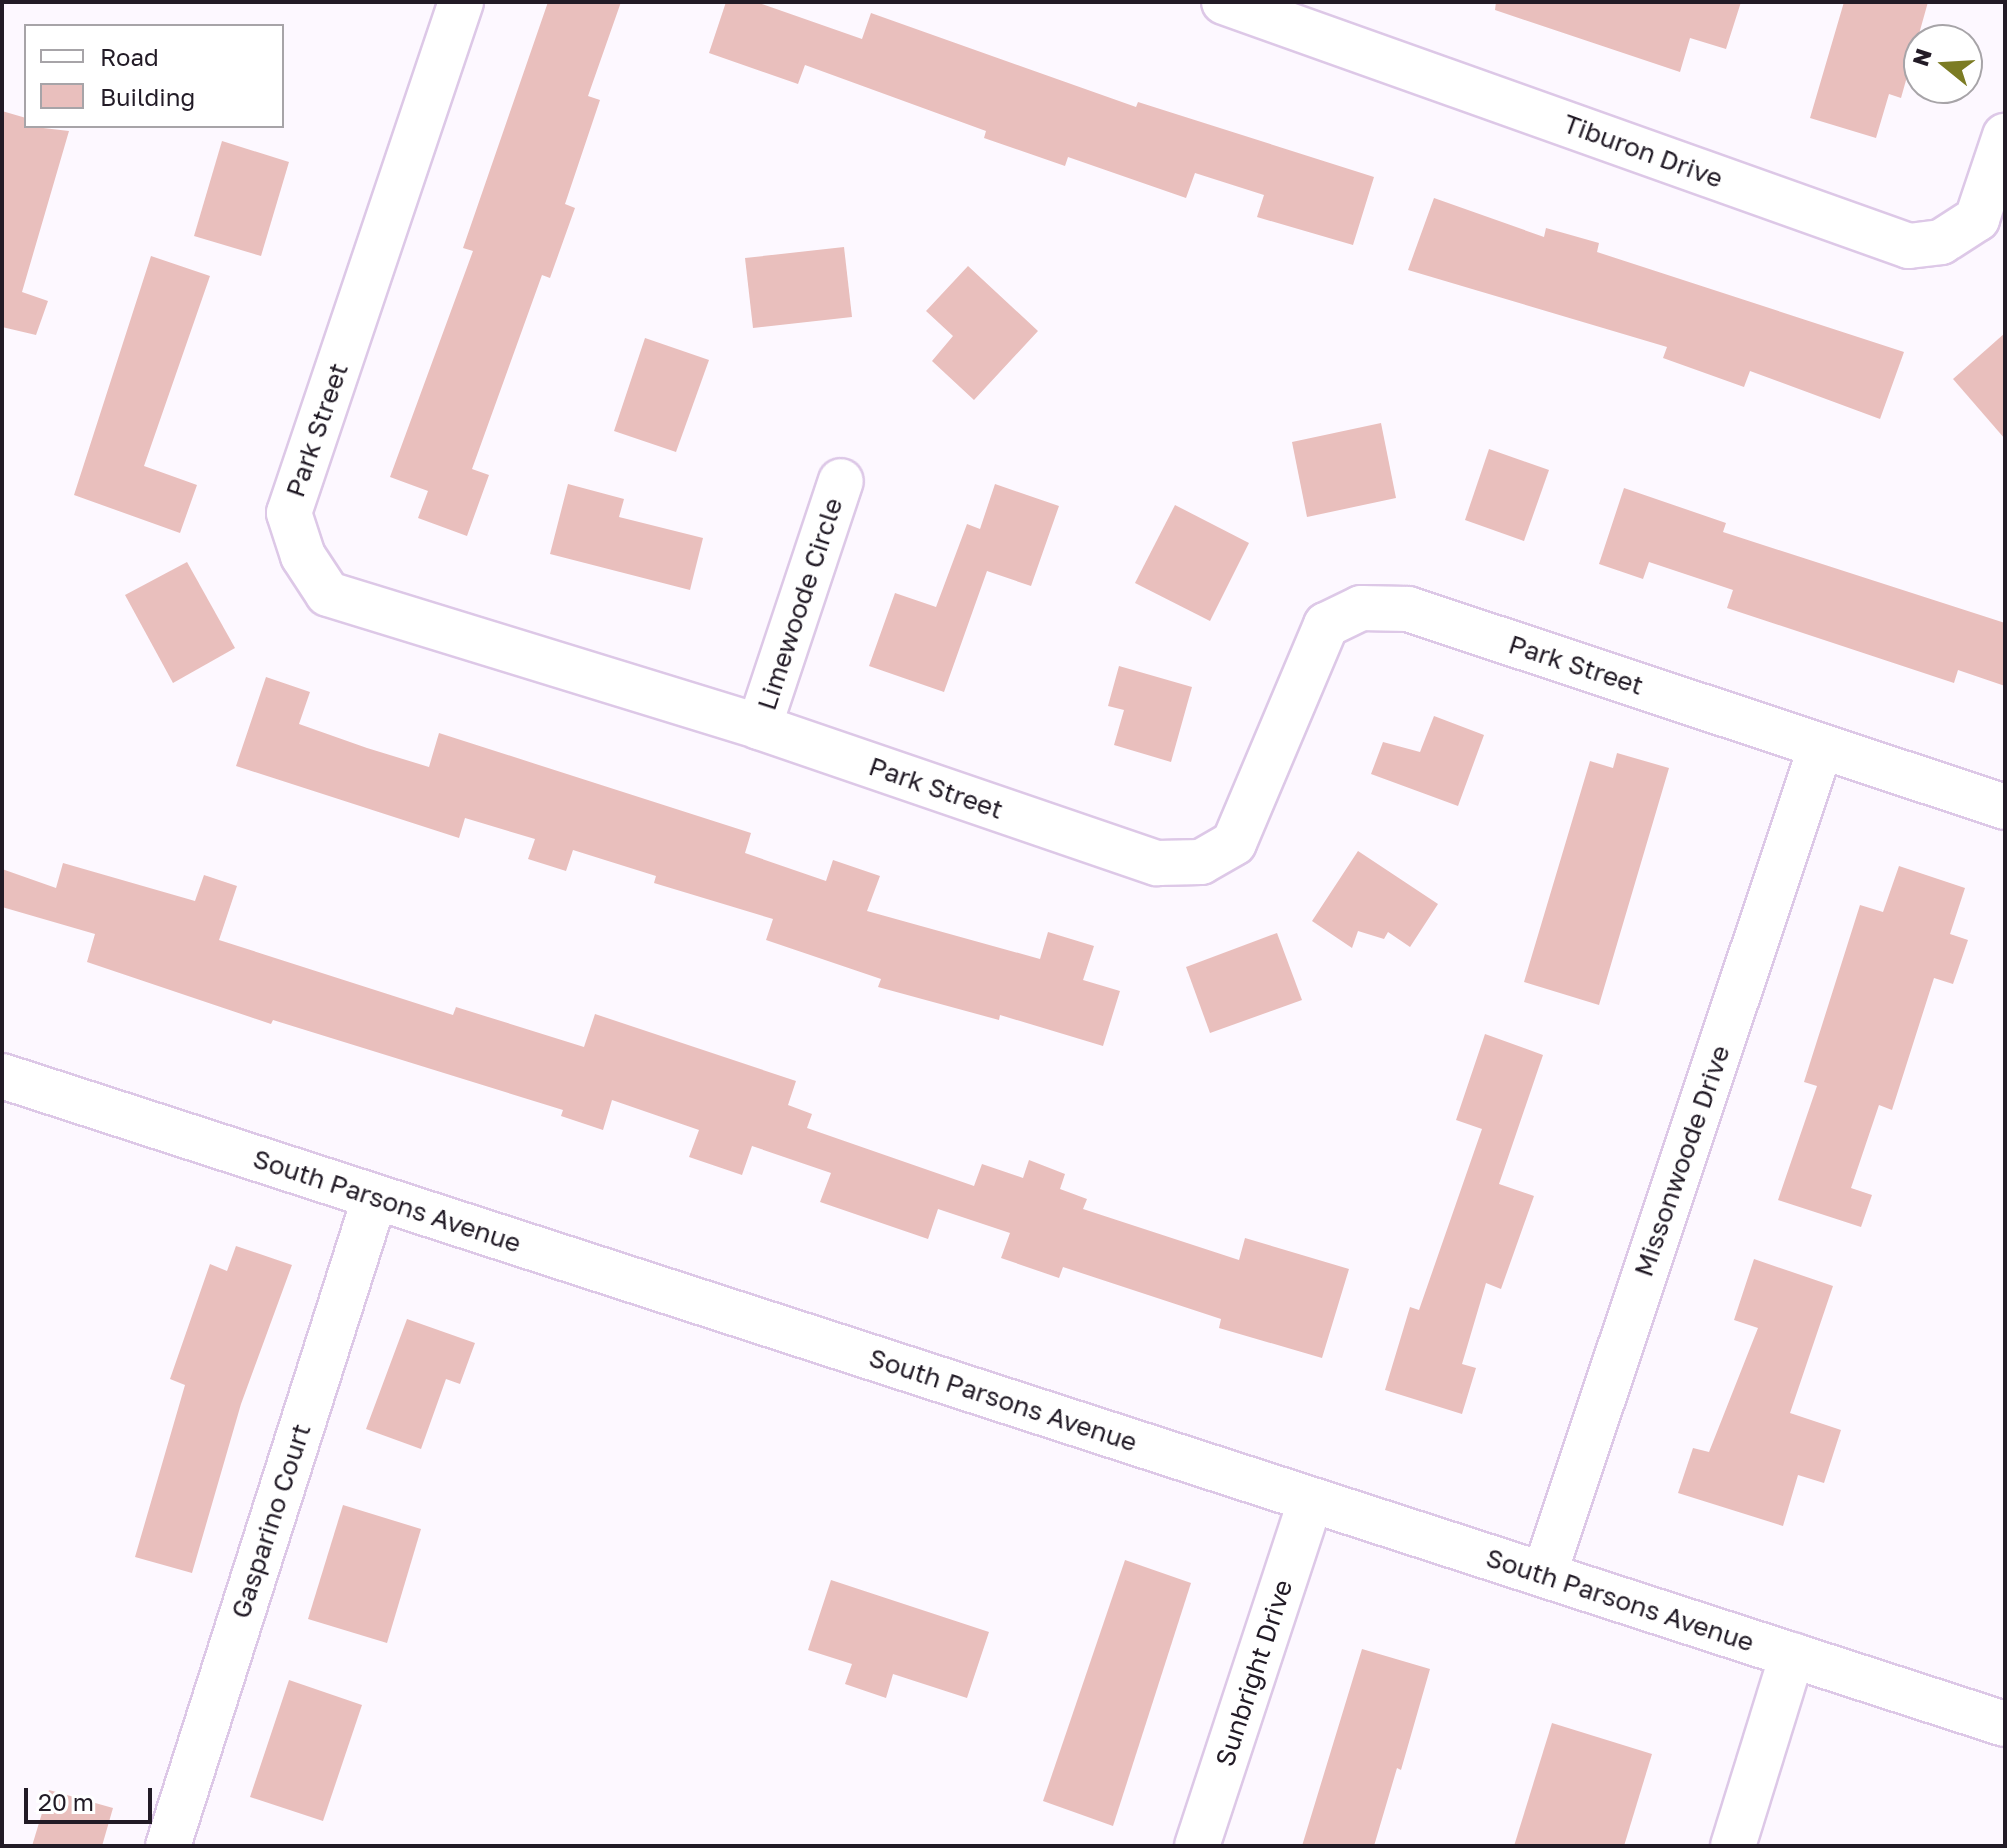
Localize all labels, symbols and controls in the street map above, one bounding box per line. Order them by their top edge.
legend [24,24,284,128]
north arrow [1903,24,1983,104]
text: Road [100,42,159,71]
text: N [1906,45,1937,69]
text: Building [100,82,195,111]
street label: Tiburon Drive [1559,108,1727,194]
street label: Park Street [280,359,354,501]
street label: Limewoode Circle [751,494,849,714]
street label: Park Street [1505,629,1647,701]
street label: Park Street [865,751,1007,825]
street label: Missonwoode Drive [1628,1041,1736,1281]
street label: South Parsons Avenue [249,1143,525,1259]
street label: South Parsons Avenue [865,1342,1141,1458]
street label: Gasparino Court [225,1420,317,1622]
street label: South Parsons Avenue [1482,1542,1758,1658]
street label: Sunbright Drive [1209,1576,1299,1770]
scale bar [28,1772,156,1822]
text: 20 m [38,1787,94,1816]

